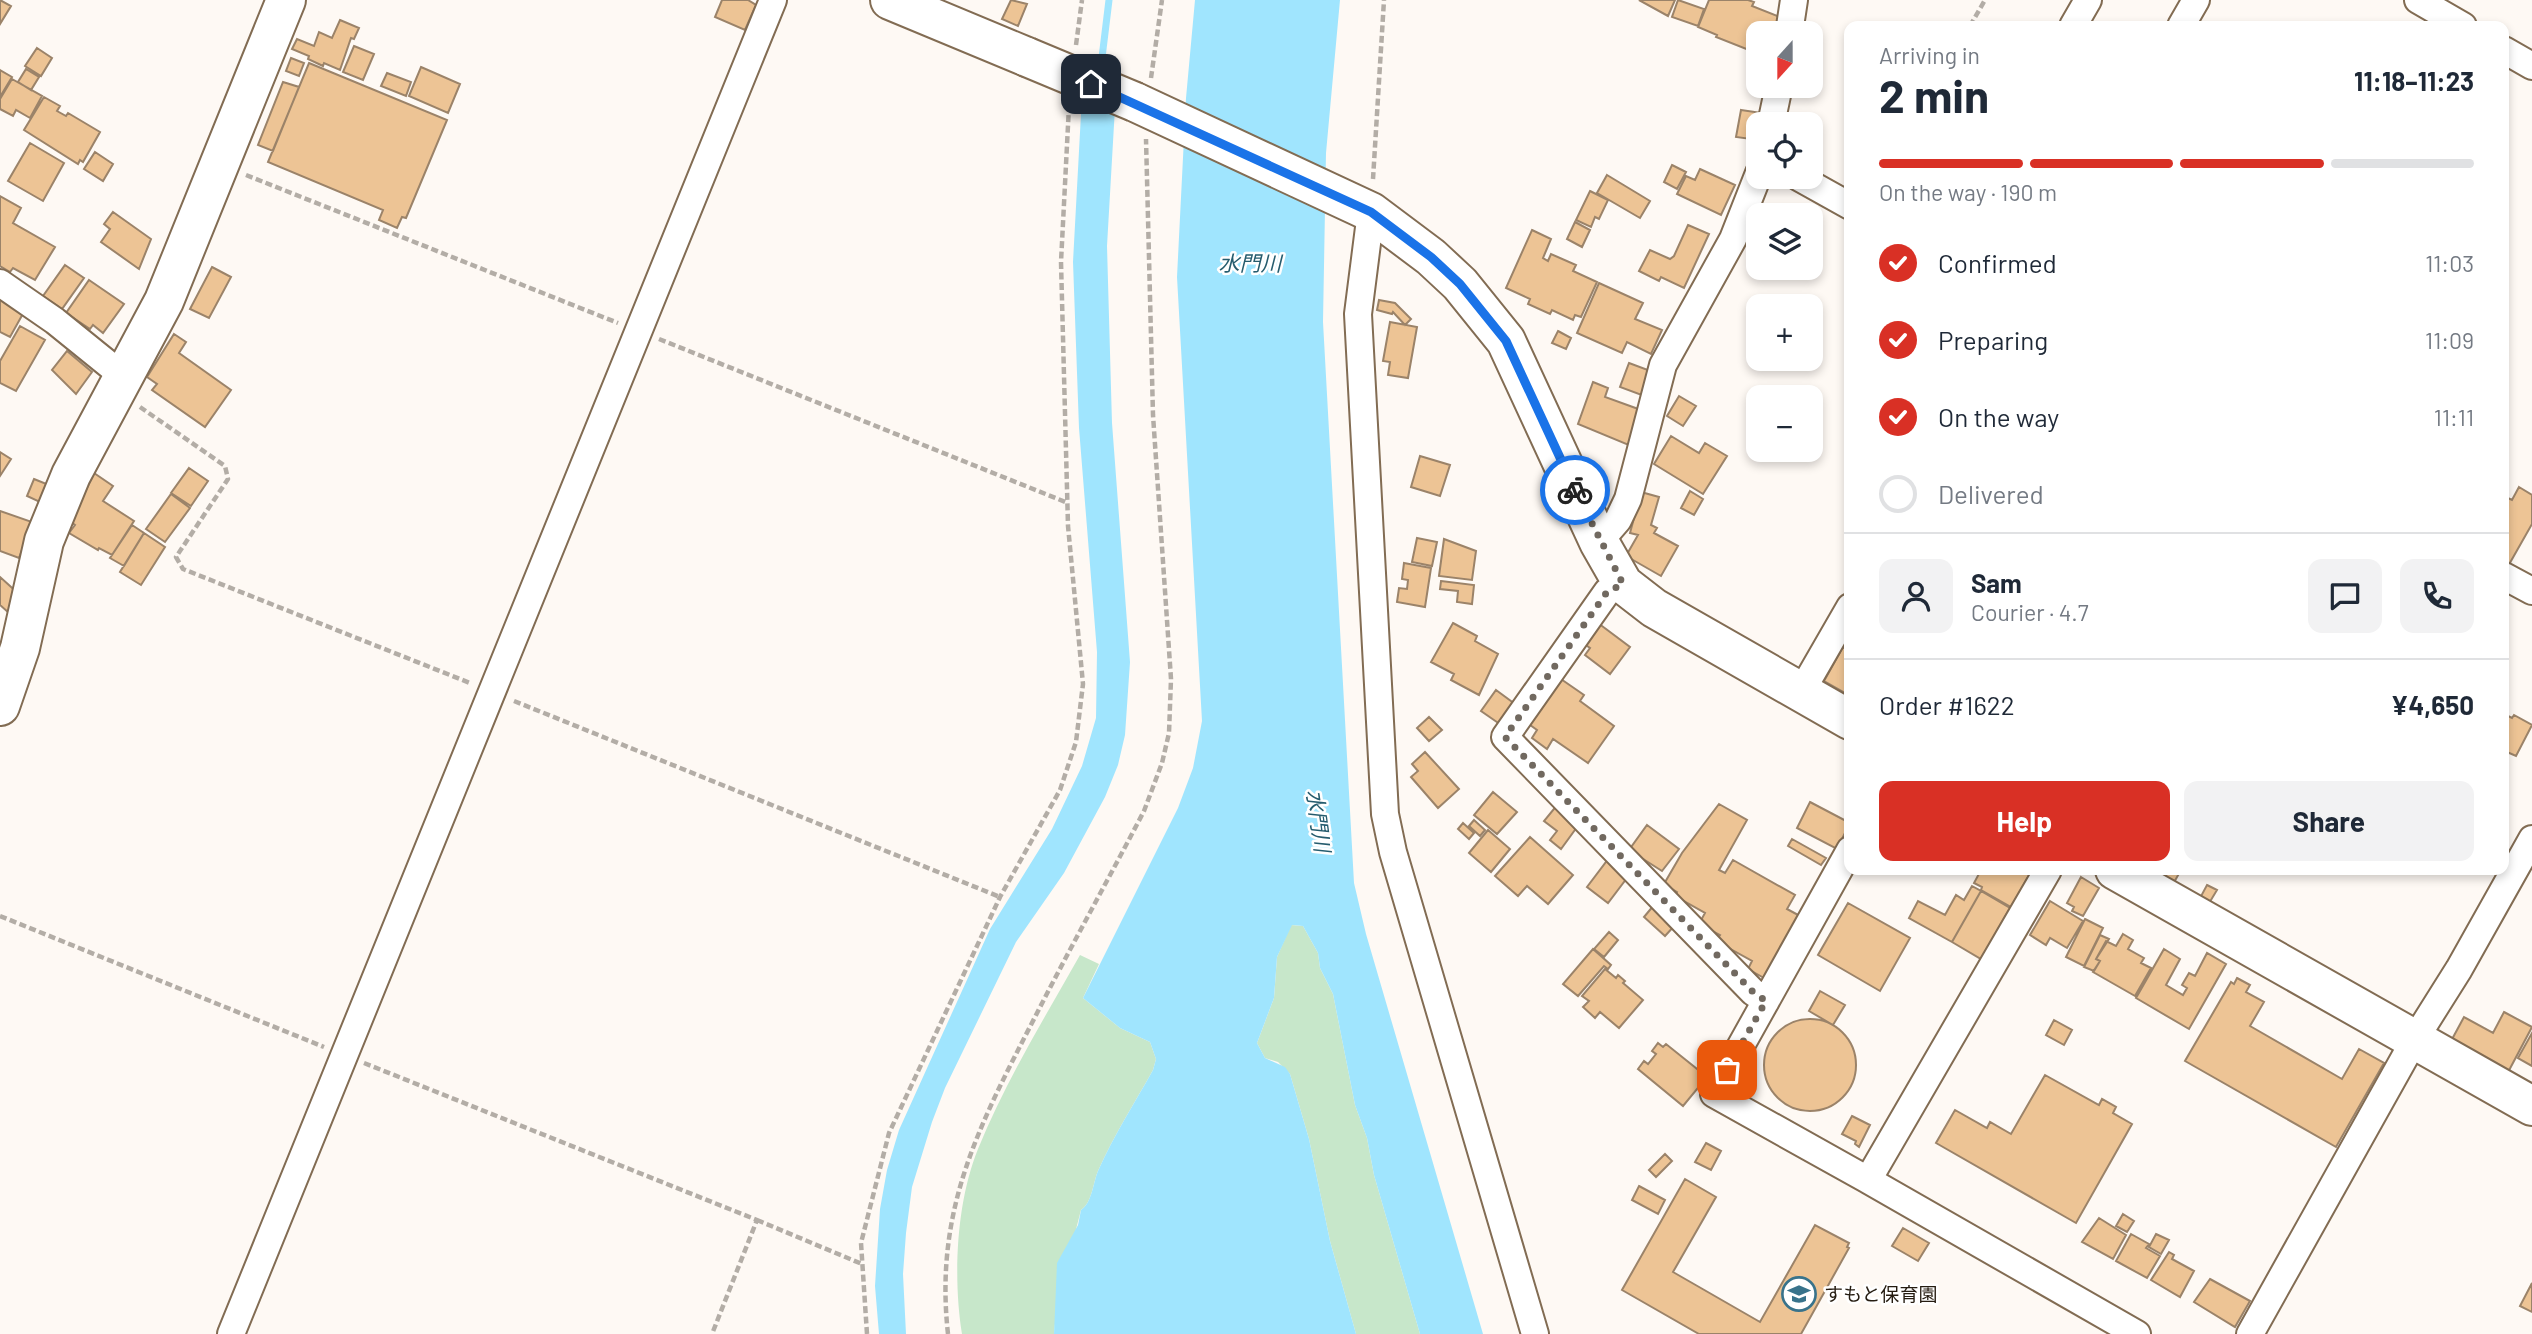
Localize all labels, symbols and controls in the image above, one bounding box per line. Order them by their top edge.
north arrow [1746,21,1824,98]
map controls [1746,21,1823,462]
text: Arriving in [1879,41,1980,69]
pin [1061,54,1121,114]
icon: home [1072,65,1110,103]
text: 11:18–11:23 [2354,65,2474,96]
text: 2 min [1879,67,1989,122]
button: locate [1746,112,1823,189]
text: On the way · 190 m [1879,178,2057,206]
button: layers [1746,203,1823,280]
icon: check [1879,244,1917,282]
text: Confirmed [1938,247,2057,278]
text: 11:03 [2425,249,2474,277]
water label: 水門川 [1219,250,1283,275]
button: + [1746,294,1823,371]
icon: check [1879,321,1917,359]
text: Preparing [1938,324,2048,355]
text: 11:09 [2425,326,2474,354]
button: − [1746,385,1823,462]
icon: check [1879,398,1917,436]
text: On the way [1938,401,2059,432]
text: 11:11 [2434,403,2474,431]
courier [1540,455,1610,525]
icon: bike [1556,471,1594,509]
text: Delivered [1938,478,2044,509]
button: person [1879,559,1953,633]
button: chat [2308,559,2382,633]
button: phone [2400,559,2474,633]
text: Sam [1971,567,2022,598]
text: Courier · 4.7 [1971,598,2089,626]
text: Order #1622 [1879,689,2015,720]
text: ¥4,650 [2391,689,2474,720]
button: Help [1879,781,2170,861]
button: Share [2184,781,2474,861]
water label: 水門川 [1303,788,1337,856]
pin [1697,1040,1757,1100]
icon: bag [1708,1051,1746,1089]
school or university icon: すもと保育園 [1780,1275,1818,1313]
place label: すもと保育園 [1824,1282,1938,1305]

